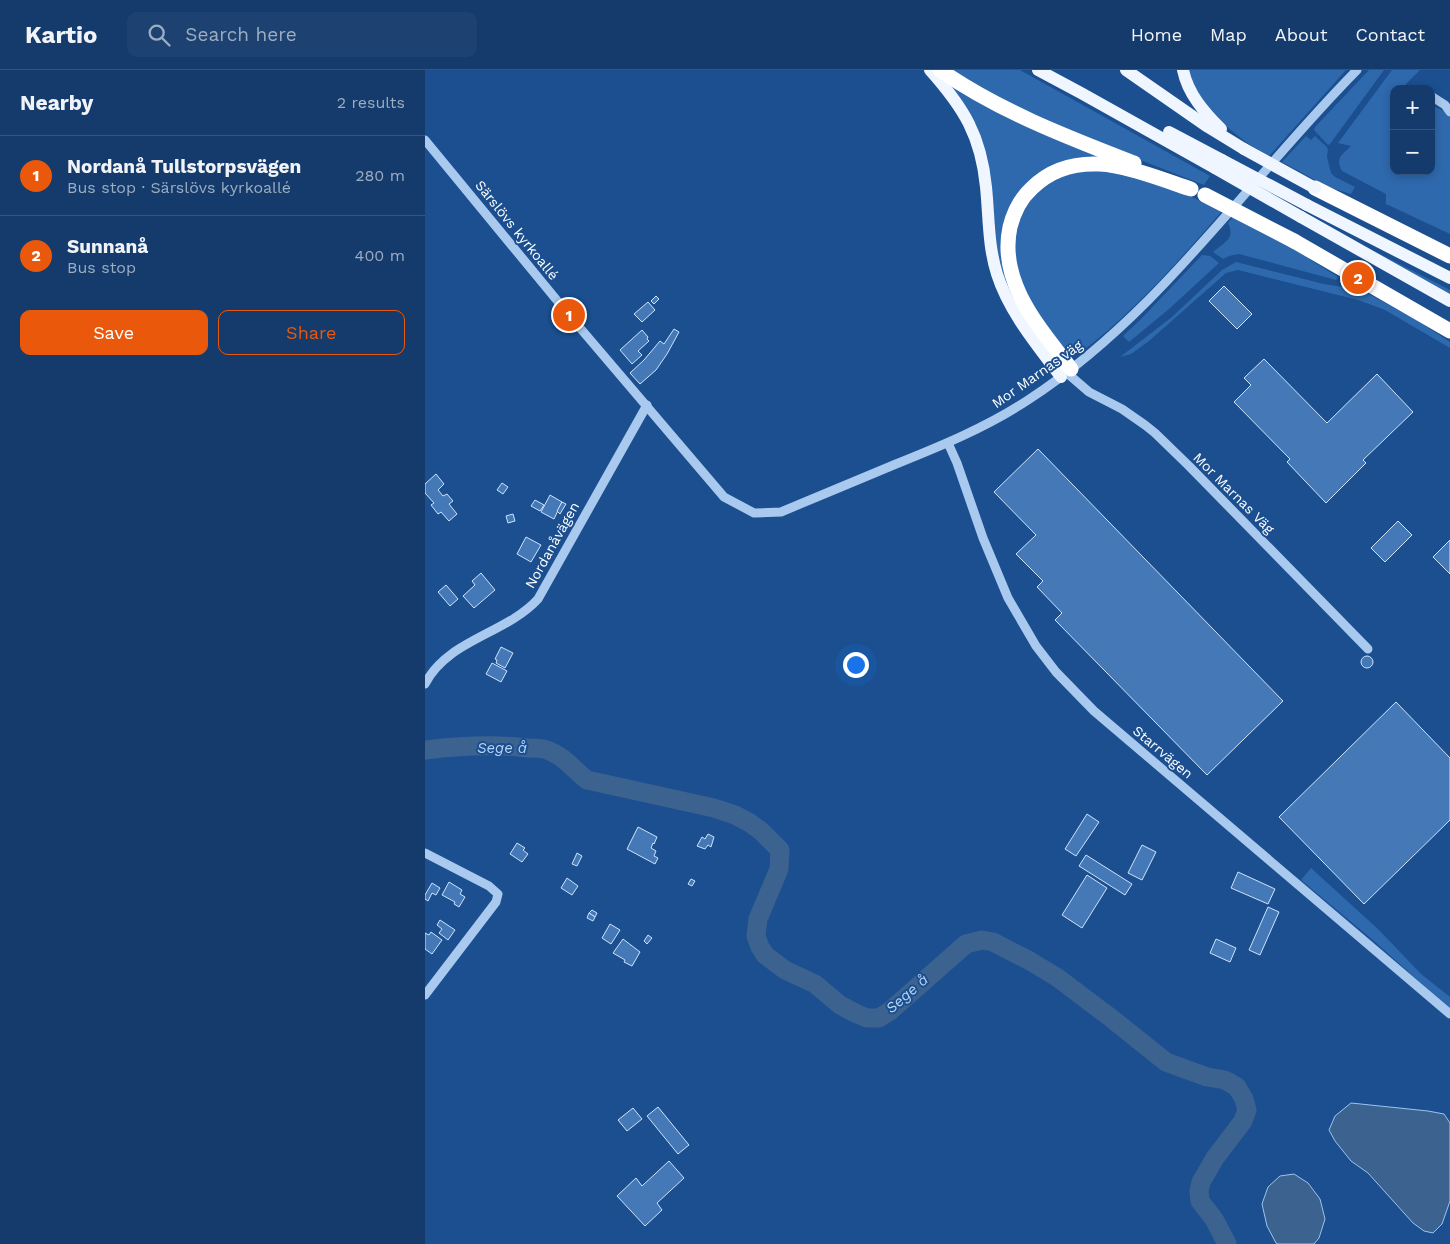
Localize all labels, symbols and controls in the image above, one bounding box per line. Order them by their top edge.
search box [127,12,477,57]
text: Kartio [25,21,97,49]
icon: search [145,21,173,49]
text: Search here [185,23,297,46]
text: Home [1131,24,1182,45]
text: Map [1210,24,1247,45]
text: About [1275,24,1327,45]
text: Contact [1355,24,1425,45]
map controls [1390,85,1435,175]
button: + [1390,85,1435,130]
text: Nearby [20,90,93,115]
text: 2 results [337,93,405,112]
button: − [1390,130,1435,175]
text: Nordanå Tullstorpsvägen [67,155,301,178]
text: 1 [33,166,39,185]
text: 280 m [355,166,405,185]
street label: Särslövs kyrkoallé [472,177,562,283]
text: Bus stop · Särslövs kyrkoallé [67,178,291,197]
text: Sunnanå [67,235,148,258]
text: 2 [31,246,41,265]
text: 400 m [355,246,405,265]
text: Bus stop [67,258,136,277]
pin: 2 [1342,259,1374,297]
pin: 1 [553,296,585,334]
button: Save [20,310,208,355]
button: Share [218,310,405,355]
street label: Mor Marnas väg [989,337,1086,411]
street label: Mor Marnas Väg [1190,449,1278,537]
street label: Nordanåvägen [522,499,582,591]
your location [843,652,869,678]
street label: Starrvägen [1130,722,1196,782]
water label: Sege å [477,739,527,757]
water label: Sege å [882,971,932,1017]

